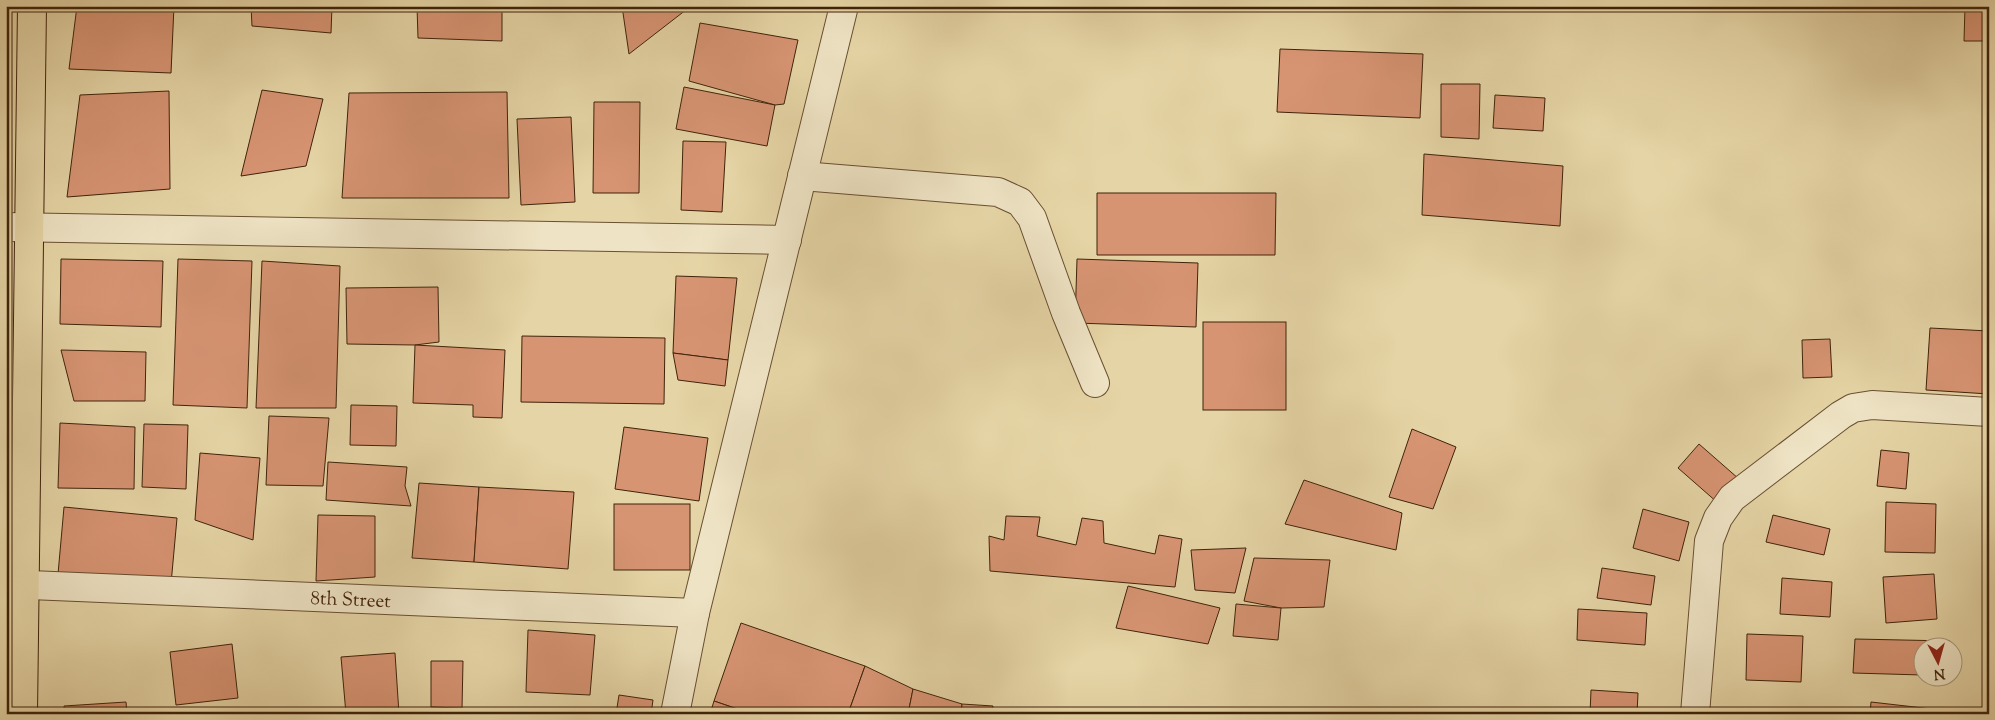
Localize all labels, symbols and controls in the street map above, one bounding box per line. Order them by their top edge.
street label: 8th Street [310,586,392,616]
north arrow [1912,638,1962,688]
text: N [1933,662,1946,683]

